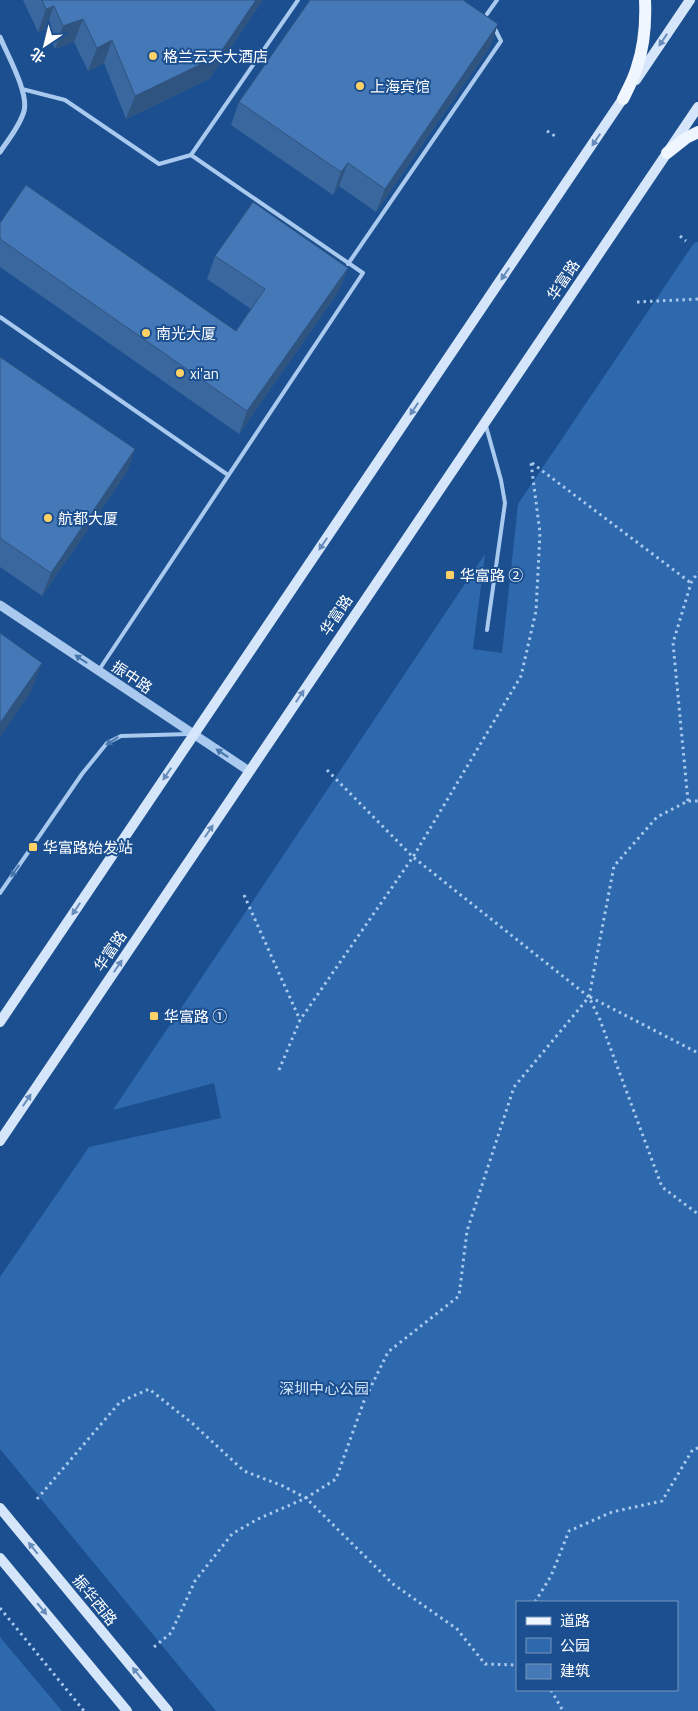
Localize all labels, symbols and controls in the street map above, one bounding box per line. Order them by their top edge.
north arrow [20,20,70,70]
one-way arrow [658,34,668,47]
text: 北 [26,43,49,69]
place label: 格兰云天大酒店 [163,45,268,68]
marker: 格兰云天大酒店 [147,50,159,62]
place label: 上海宾馆 [370,75,430,98]
marker: 上海宾馆 [354,80,366,92]
one-way arrow [591,133,600,146]
street label: 华富路 [541,255,585,305]
one-way arrow [500,268,509,281]
place label: 南光大厦 [156,322,216,345]
marker: 南光大厦 [140,327,152,339]
place label: xi'an [190,362,219,385]
marker: xi'an [174,367,186,379]
one-way arrow [409,402,419,416]
place label: 航都大厦 [58,507,118,530]
marker: 航都大厦 [42,512,54,524]
one-way arrow [318,537,328,550]
place label: 华富路 ② [460,564,523,587]
marker: 华富路 ② [444,569,456,581]
street label: 华富路 [314,590,358,640]
one-way arrow [74,654,87,664]
street label: 振中路 [107,655,157,699]
one-way arrow [295,689,305,703]
one-way arrow [105,737,119,746]
one-way arrow [215,748,229,758]
one-way arrow [162,768,172,781]
one-way arrow [204,824,214,838]
place label: 华富路始发站 [43,836,133,859]
marker: 华富路始发站 [27,841,39,853]
one-way arrow [11,864,20,878]
one-way arrow [71,902,81,916]
street label: 华富路 [88,926,132,976]
one-way arrow [113,959,123,972]
place label: 华富路 ① [164,1005,227,1028]
marker: 华富路 ① [148,1010,160,1022]
one-way arrow [22,1094,32,1107]
park label: 深圳中心公园 [279,1377,369,1400]
one-way arrow [28,1542,39,1555]
street label: 振华西路 [67,1569,123,1631]
legend [516,1601,678,1691]
one-way arrow [37,1602,48,1615]
text: 道路 [560,1609,590,1632]
text: 公园 [560,1634,590,1657]
text: 建筑 [560,1659,590,1682]
one-way arrow [131,1667,142,1680]

